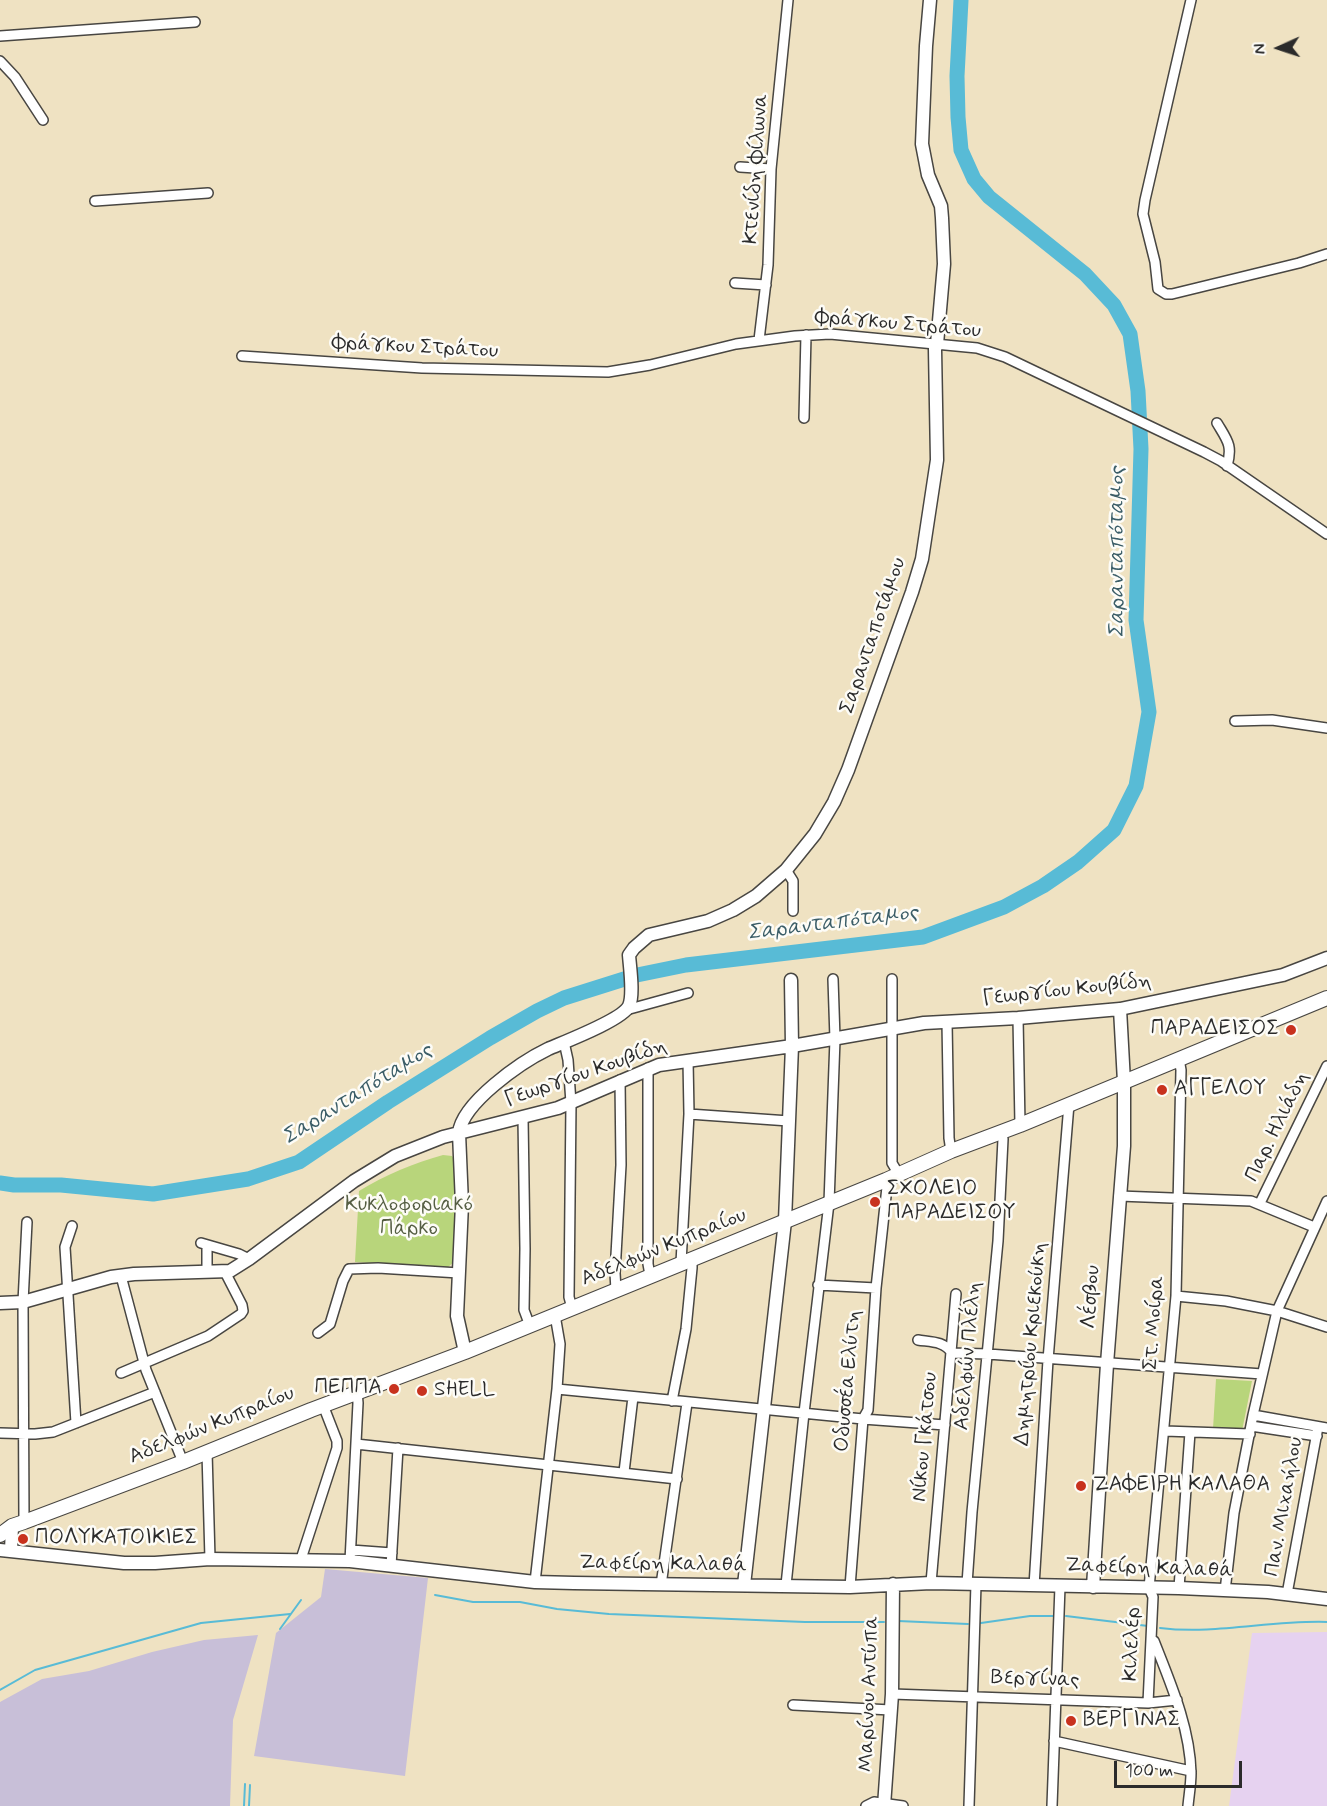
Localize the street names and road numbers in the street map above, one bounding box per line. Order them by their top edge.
street label: Κτενίδη Φίλωνα [739,93,775,245]
street label: Φράγκου Στράτου [814,305,982,345]
street label: Φράγκου Στράτου [331,331,499,365]
street label: Σαρανταποτάμου [835,555,913,717]
street label: Γεωργίου Κουβίδη [981,970,1153,1012]
street label: Γεωργίου Κουβίδη [502,1034,670,1114]
street label: Παρ. Ηλιάδη [1240,1068,1316,1186]
street label: Αδελφών Κυπραίου [578,1203,750,1293]
street label: Δημητρίου Κριεκούκη [1011,1241,1053,1447]
street label: Λέσβου [1077,1264,1107,1330]
street label: Στ. Μοίρα [1139,1275,1171,1371]
street label: Αδελφών Πλέλη [950,1280,988,1432]
street label: Οδυσσέα Ελύτη [830,1309,868,1453]
street label: Νίκου Γκάτσου [908,1371,944,1503]
street label: Αδελφών Κυπραίου [126,1381,298,1471]
street label: Παν. Μιχαήλου [1260,1435,1310,1579]
street label: Ζαφείρη Καλαθά [579,1551,747,1579]
street label: Ζαφείρη Καλαθά [1065,1553,1233,1585]
street label: Κιλελέρ [1119,1606,1147,1682]
street label: Μαρίνου Αντύπα [855,1615,885,1773]
street label: Βεργίνας [990,1666,1080,1694]

